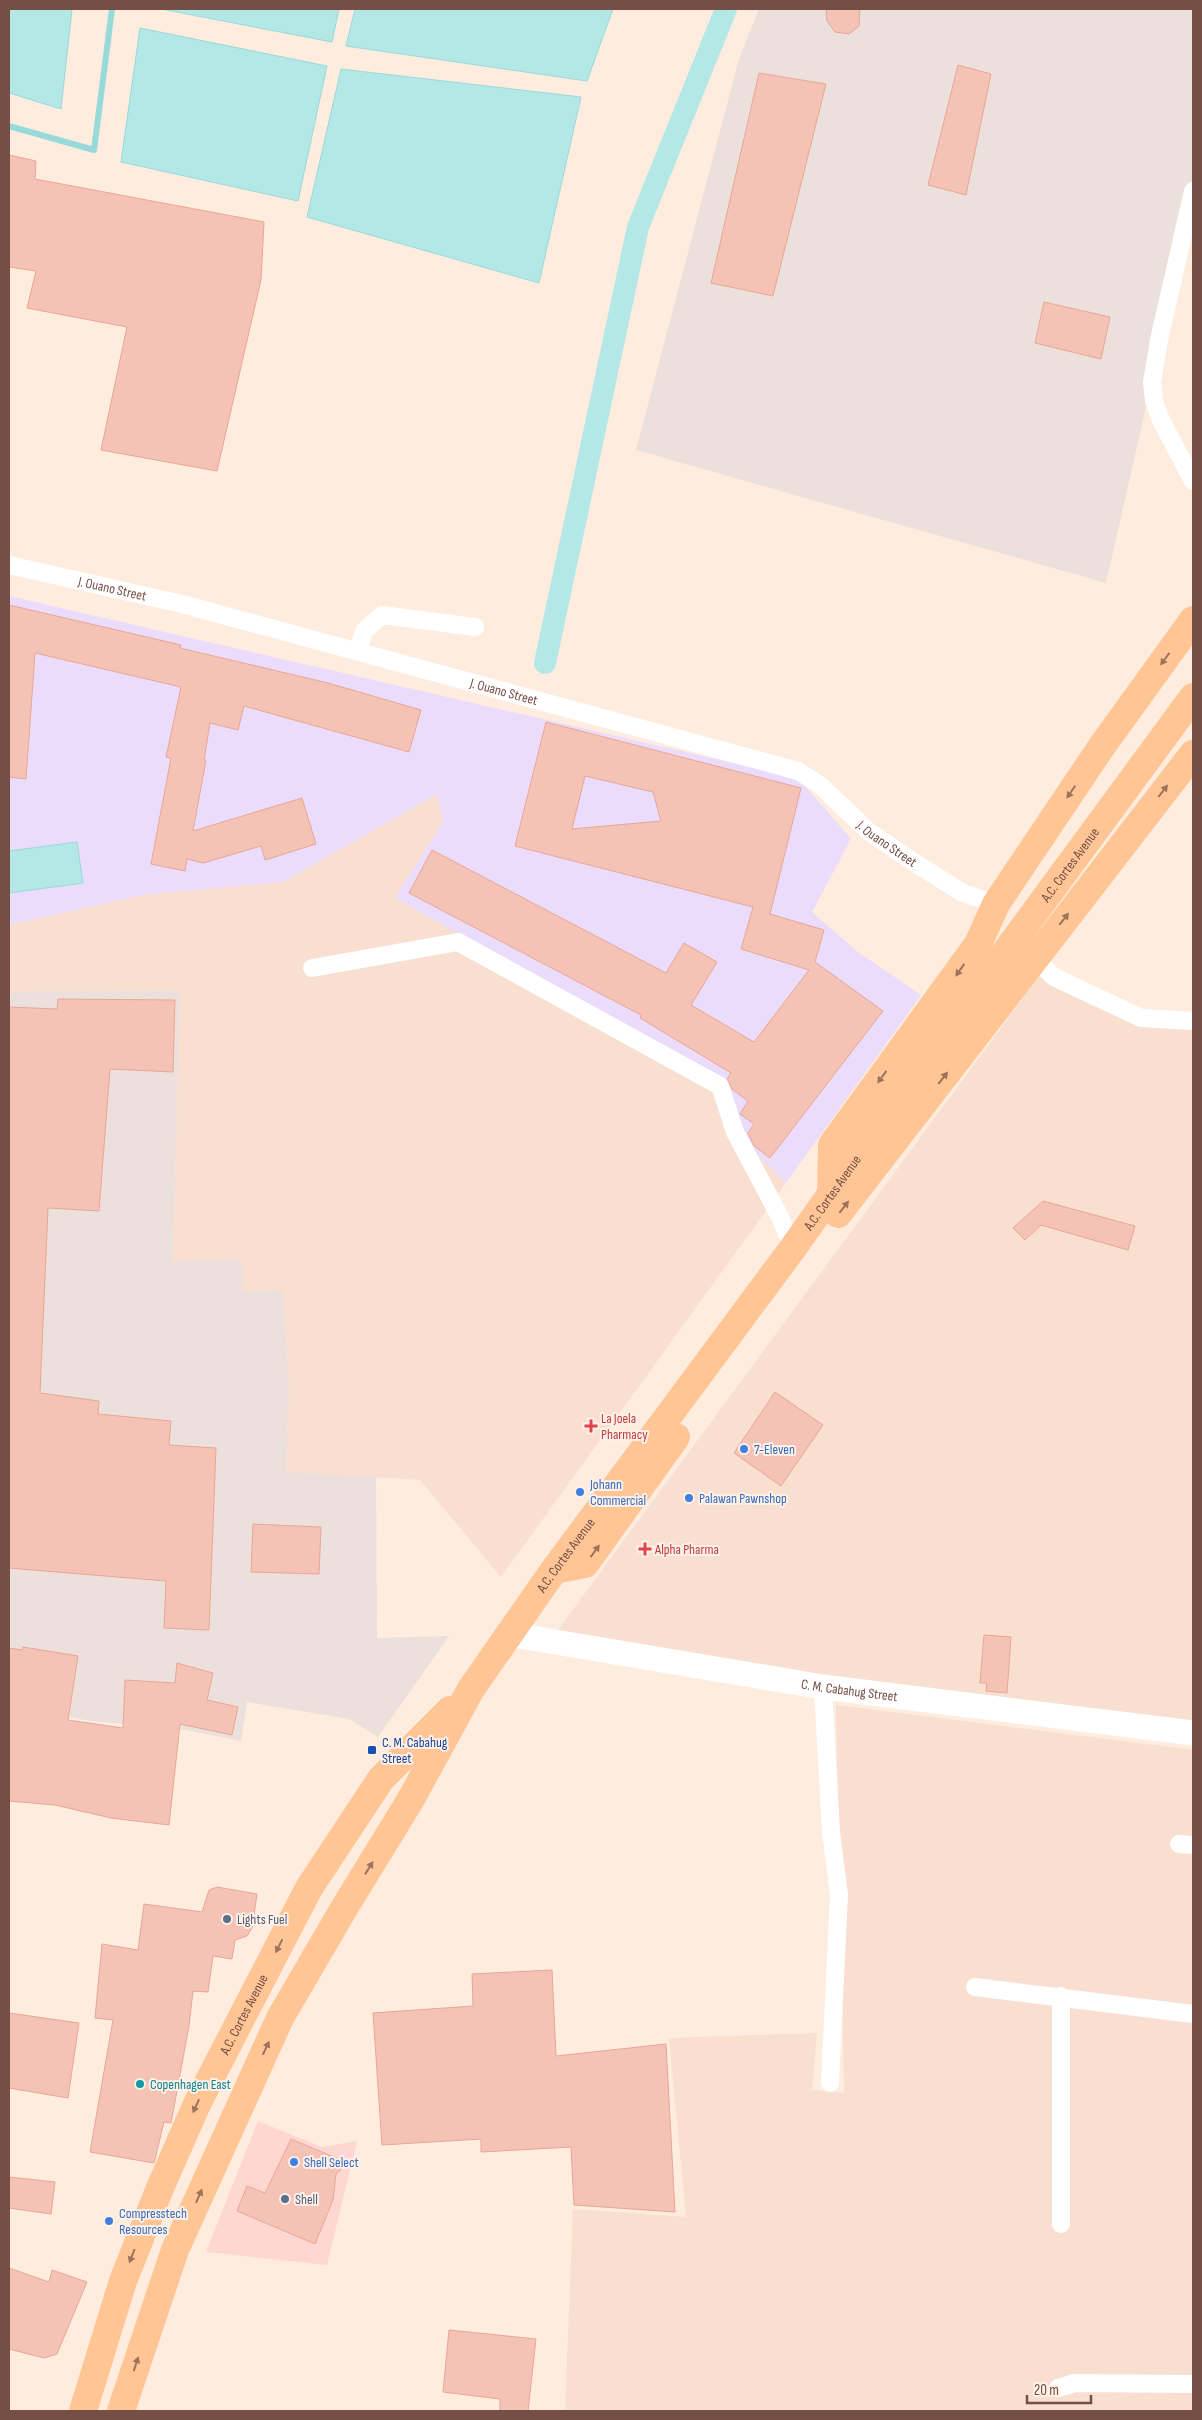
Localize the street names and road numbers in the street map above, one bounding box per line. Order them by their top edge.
street label: J. Ouano Street [76,573,148,605]
street label: J. Ouano Street [467,674,540,709]
street label: J. Ouano Street [853,816,920,871]
street label: A.C. Cortes Avenue [1037,824,1103,906]
street label: A.C. Cortes Avenue [800,1152,865,1234]
street label: A.C. Cortes Avenue [533,1515,599,1597]
street label: C. M. Cabahug Street [800,1675,899,1705]
street label: A.C. Cortes Avenue [216,1971,272,2058]

